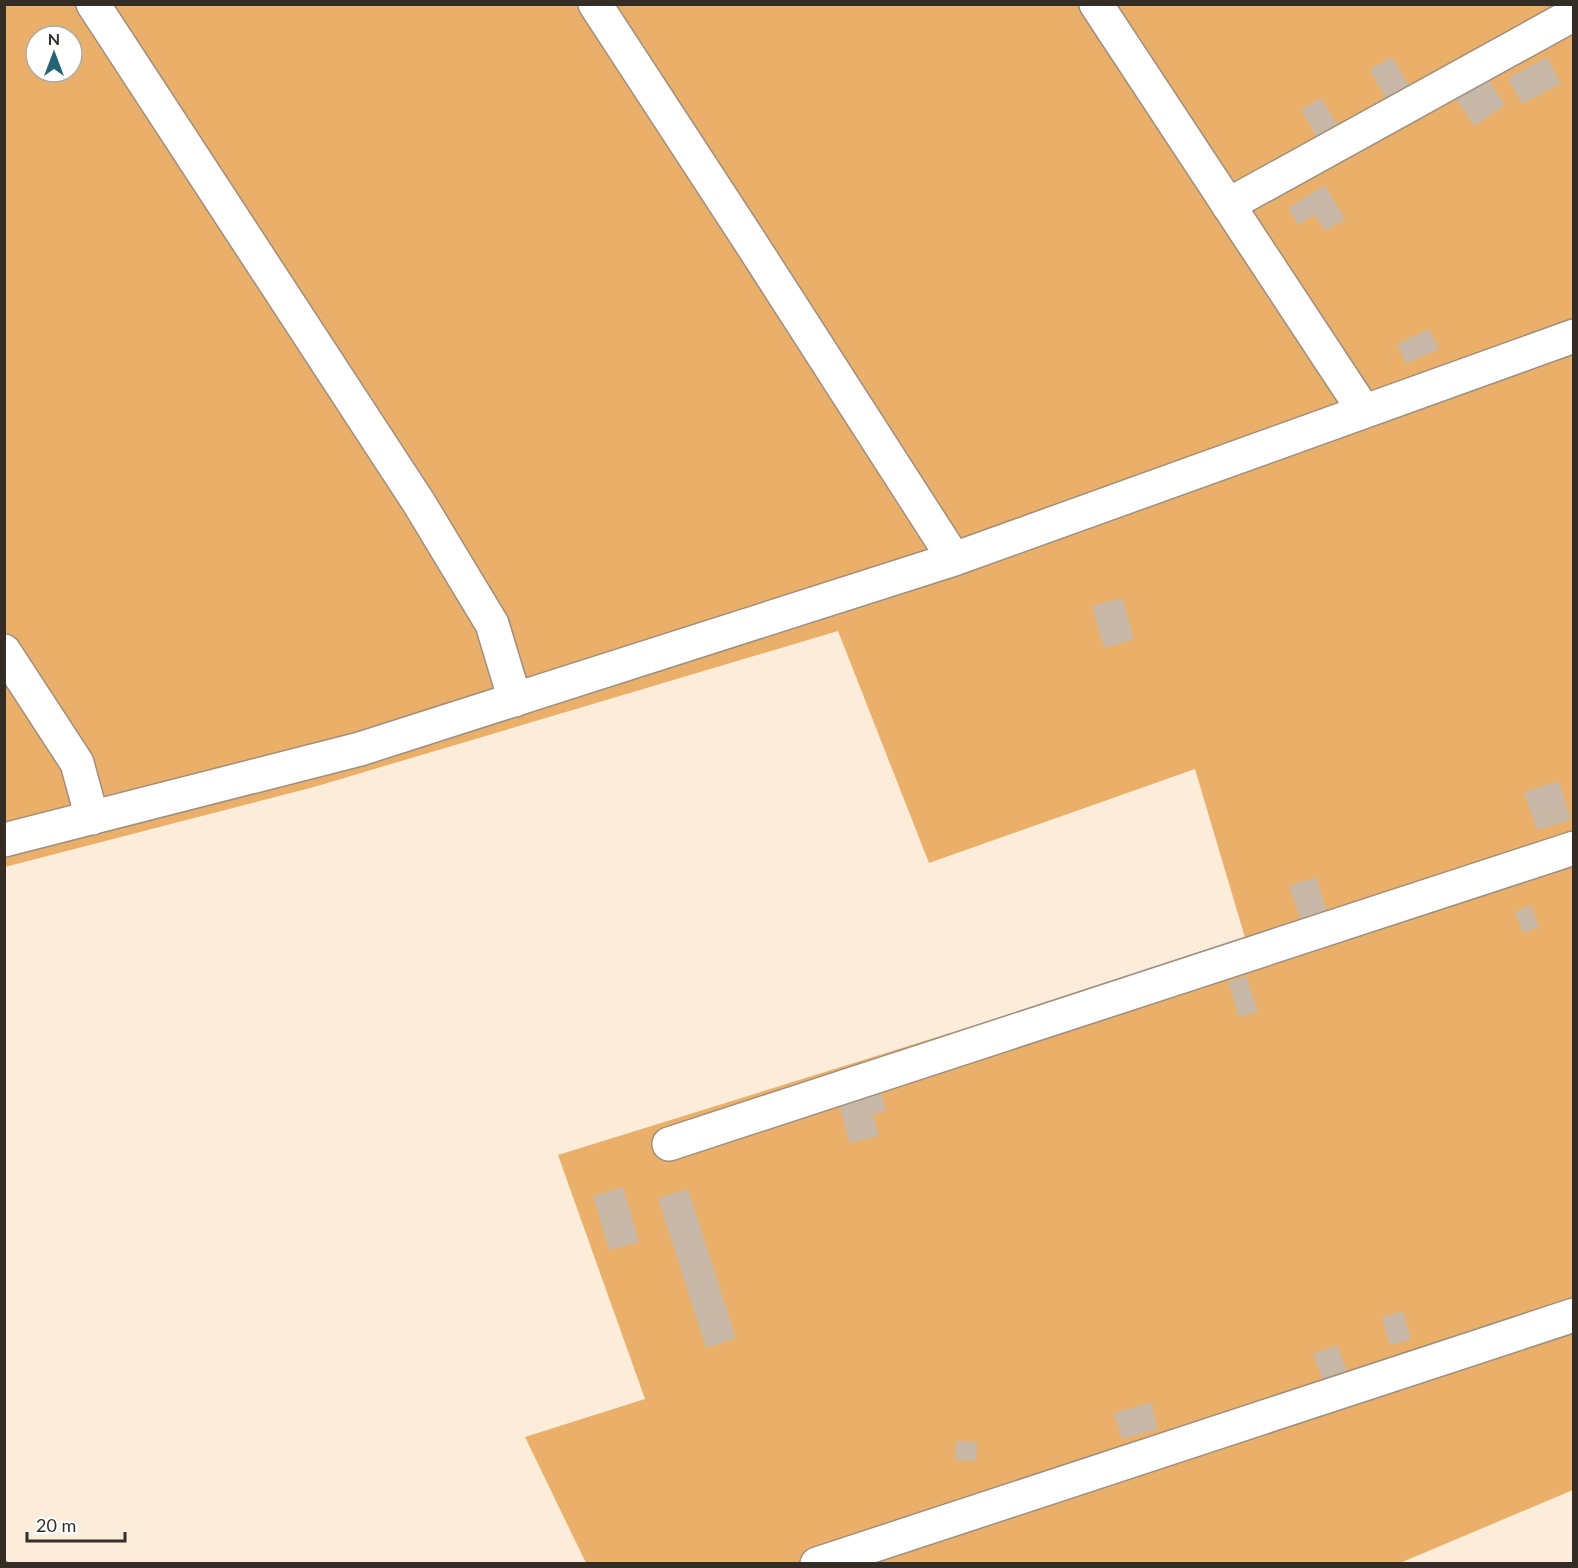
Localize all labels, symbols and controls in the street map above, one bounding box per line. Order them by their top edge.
north arrow [24,24,84,84]
text: N [48,29,60,48]
scale bar [27,1505,124,1543]
text: 20 m [36,1514,76,1536]

